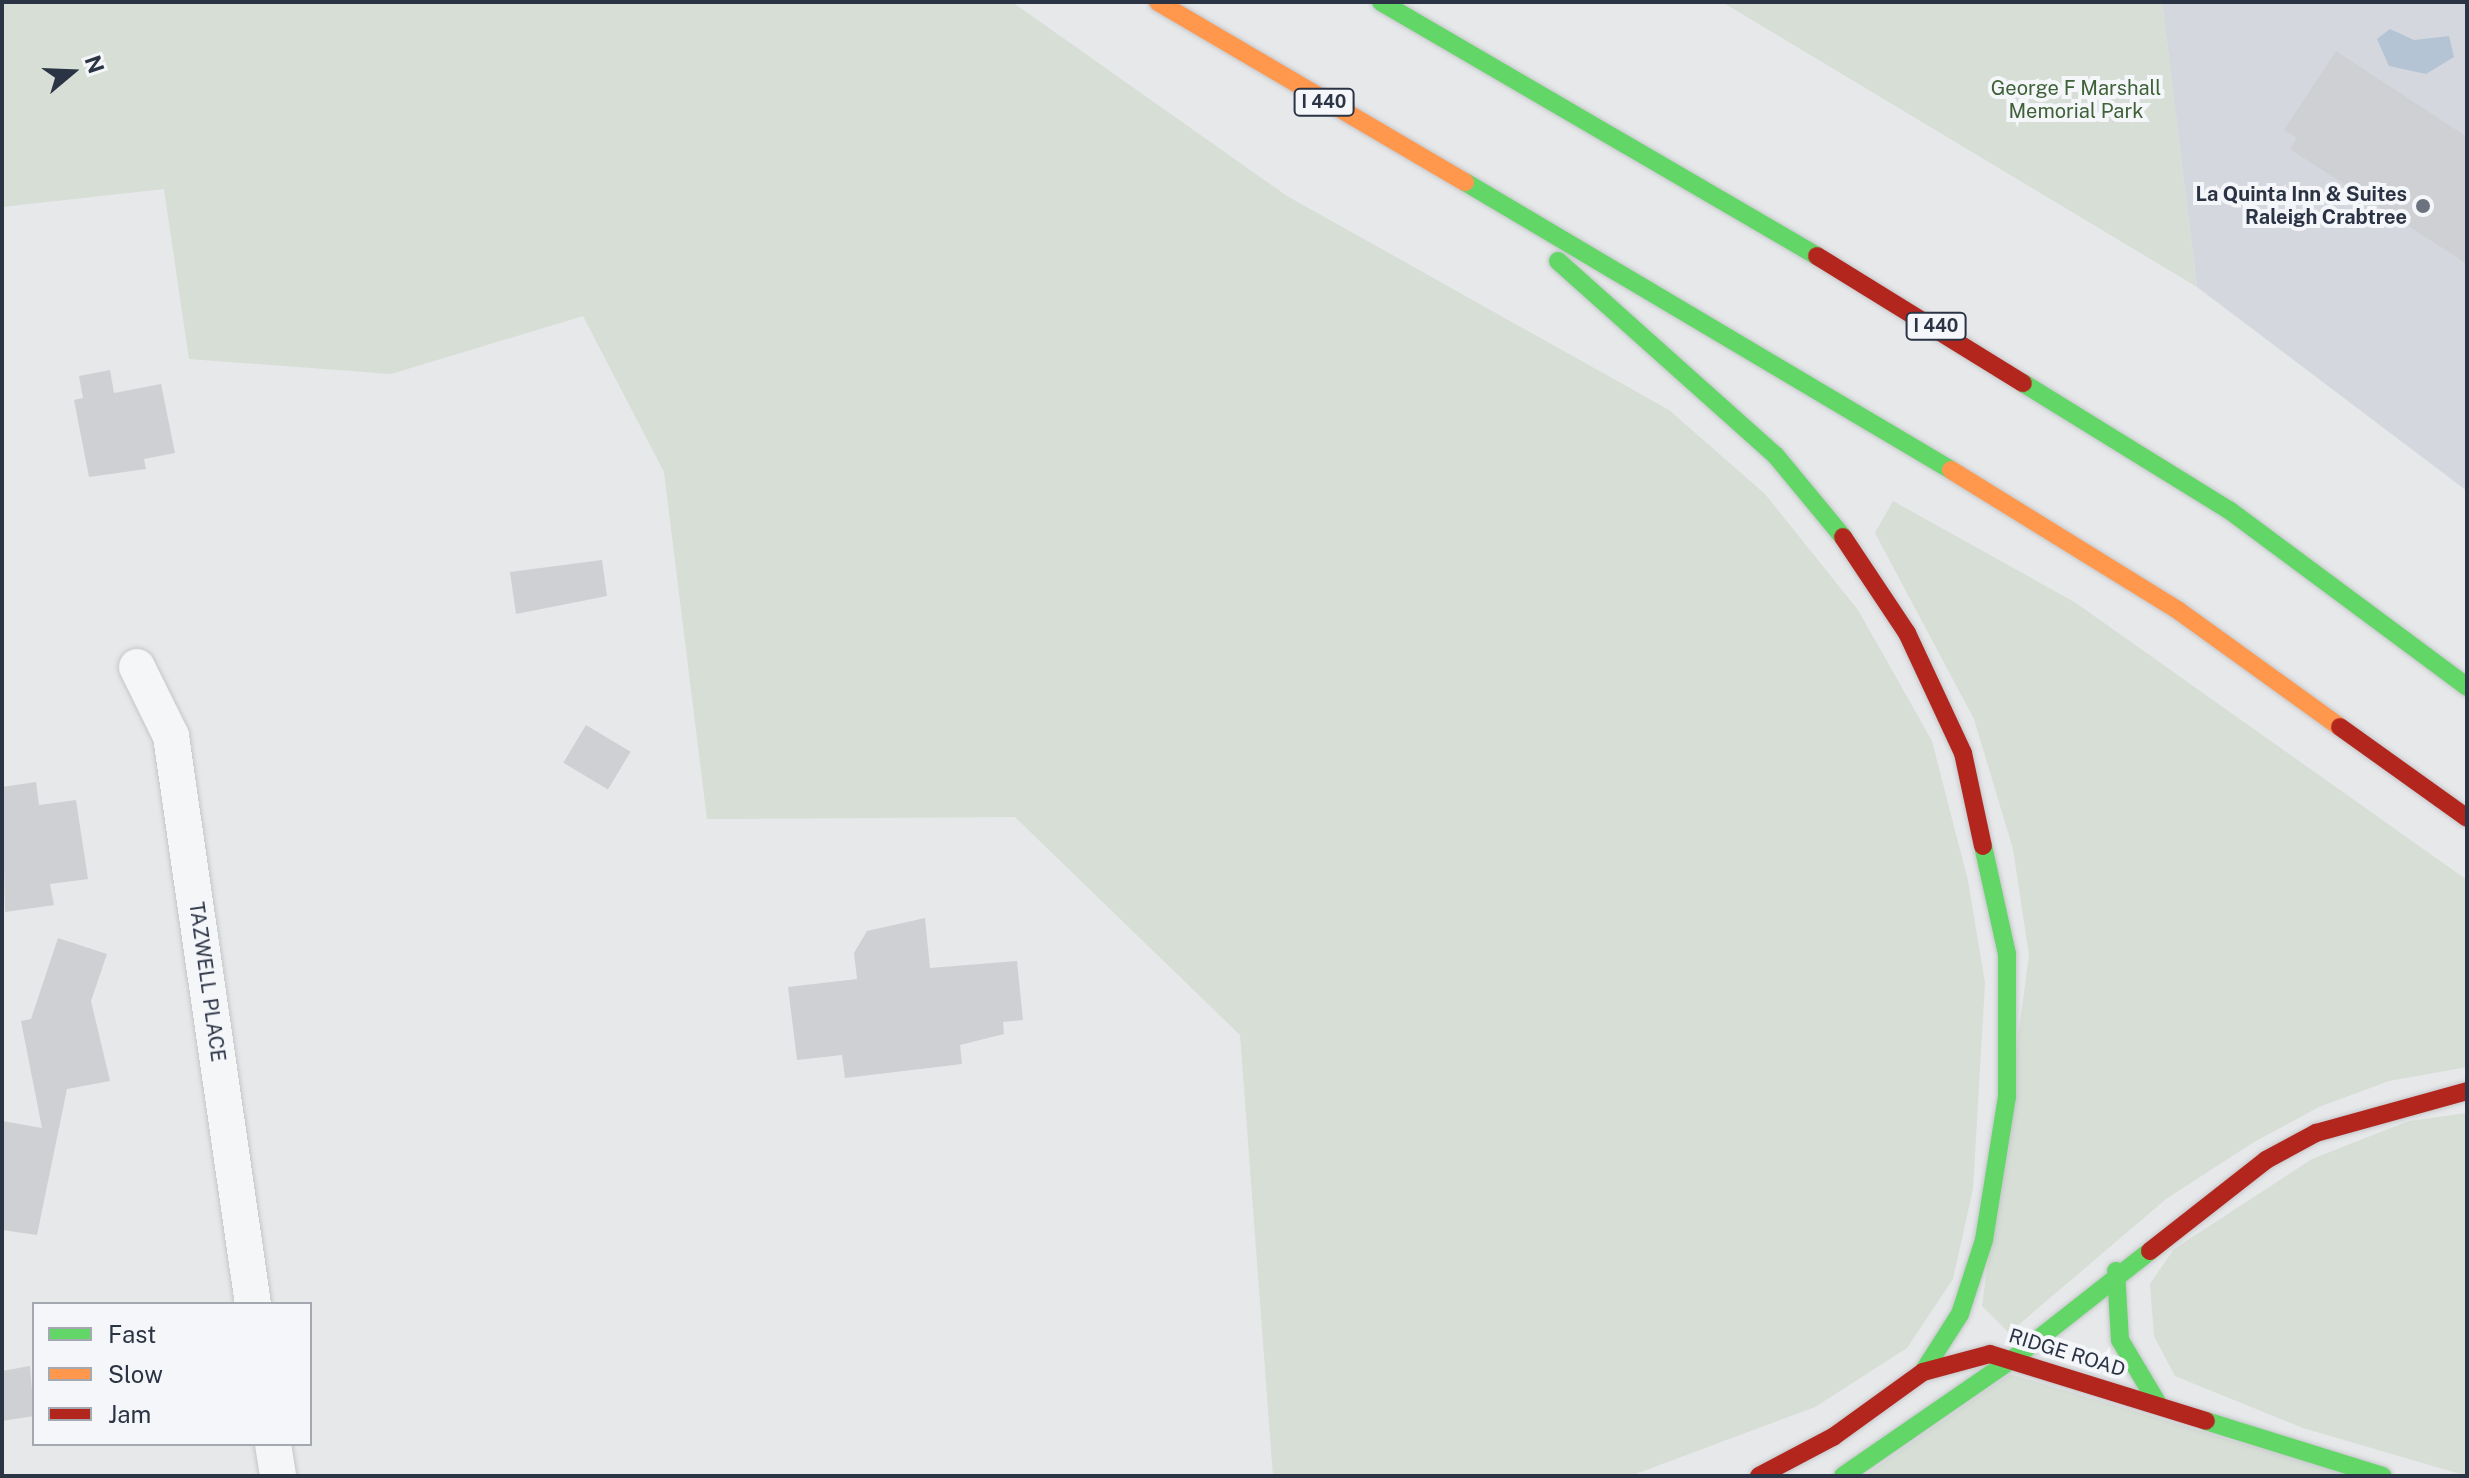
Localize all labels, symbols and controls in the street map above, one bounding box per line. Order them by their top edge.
north arrow [32,32,112,112]
text: N [80,52,110,77]
park label: George F Marshall Memorial Park [1991,77,2161,124]
road number: I 440 [1292,88,1356,116]
place label: La Quinta Inn & Suites Raleigh Crabtree [2196,182,2407,229]
marker: La Quinta Inn & Suites Raleigh Crabtree [2414,197,2432,215]
road number: I 440 [1904,312,1968,340]
street label: TAZWELL PLACE [184,901,230,1063]
legend [32,1302,312,1446]
text: Fast [108,1320,156,1348]
street label: RIDGE ROAD [2006,1324,2128,1382]
text: Slow [108,1360,163,1388]
text: Jam [108,1400,151,1428]

